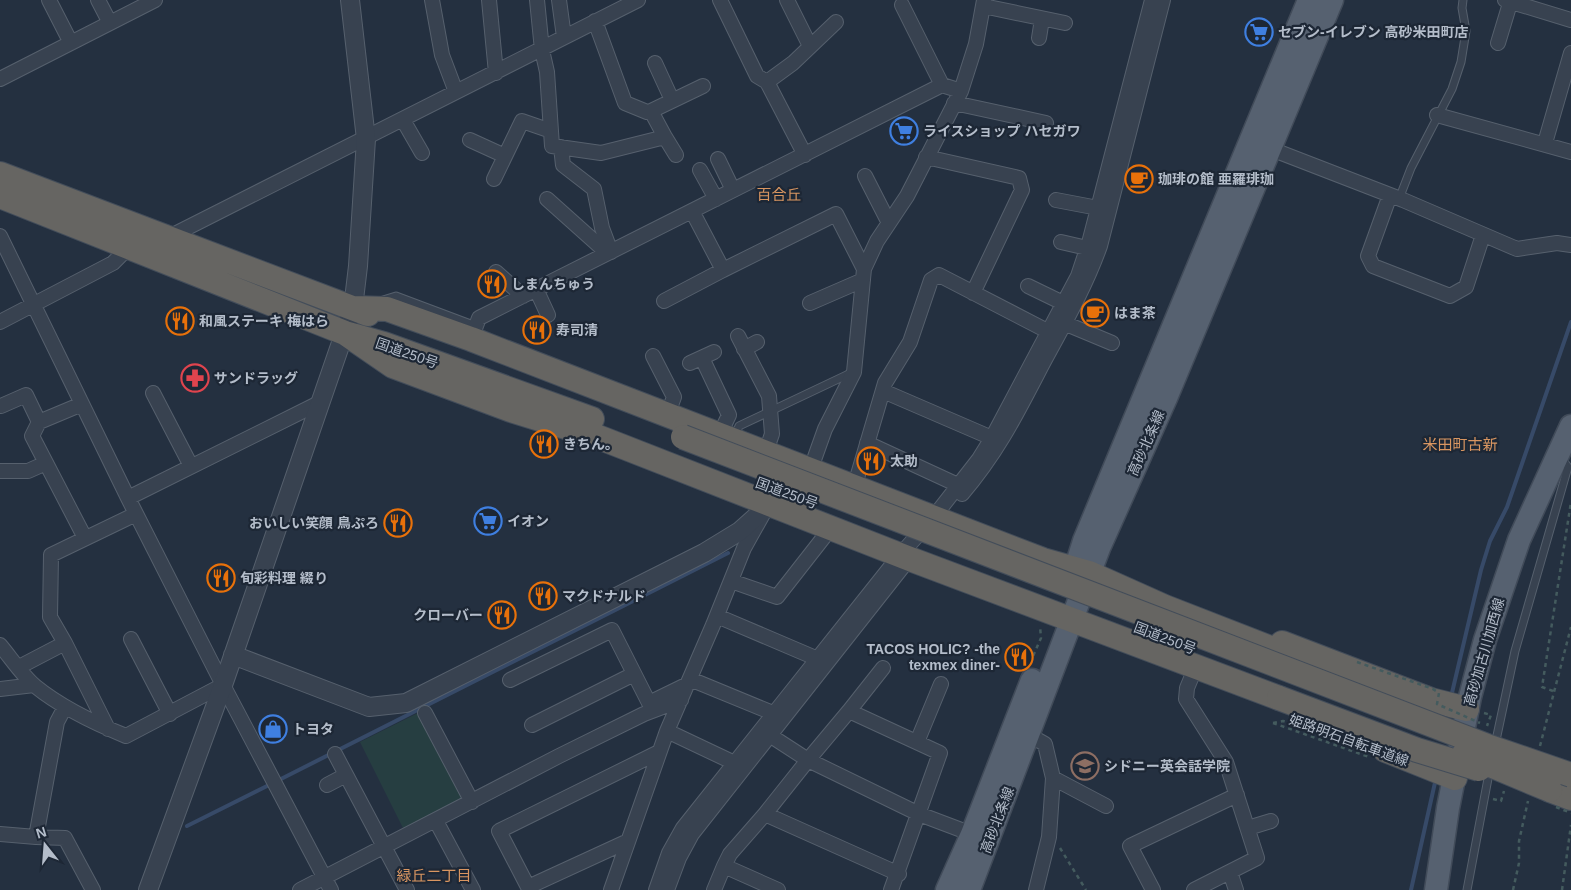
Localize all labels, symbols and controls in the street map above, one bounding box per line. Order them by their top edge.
supermarket icon: セブン-イレブン 高砂米田町店 [1244,17,1274,47]
place label: セブン-イレブン 高砂米田町店 [1278,24,1469,40]
supermarket icon: ライスショップ ハセガワ [889,116,919,146]
place label: ライスショップ ハセガワ [923,123,1080,139]
cafe icon: 珈琲の館 亜羅琲珈 [1124,164,1154,194]
place label: 珈琲の館 亜羅琲珈 [1158,171,1274,187]
district label: 百合丘 [756,186,802,203]
restaurant icon: しまんちゅう [477,269,507,299]
place label: しまんちゅう [511,276,595,292]
cafe icon: はま茶 [1080,298,1110,328]
place label: はま茶 [1114,305,1156,321]
restaurant icon: 和風ステーキ 梅はら [165,306,195,336]
place label: 和風ステーキ 梅はら [199,313,329,329]
restaurant icon: 寿司清 [522,315,552,345]
place label: 寿司清 [556,322,598,338]
street label: 国道250号 [373,335,441,371]
pharmacy icon: サンドラッグ [180,363,210,393]
place label: サンドラッグ [214,370,298,386]
street label: 高砂北条線 [1124,408,1168,478]
restaurant icon: きちん。 [529,429,559,459]
place label: きちん。 [563,436,619,452]
district label: 米田町古新 [1422,436,1498,453]
restaurant icon: 太助 [856,446,886,476]
place label: 太助 [890,453,918,469]
street label: 国道250号 [754,474,820,512]
supermarket icon: イオン [473,506,503,536]
restaurant icon: おいしい笑顔 鳥ぷろ [383,508,413,538]
place label: イオン [507,513,549,529]
place label: おいしい笑顔 鳥ぷろ [249,515,379,531]
restaurant icon: 旬彩料理 綴り [206,563,236,593]
place label: 旬彩料理 綴り [240,570,328,586]
restaurant icon: マクドナルド [528,581,558,611]
place label: マクドナルド [562,588,646,604]
street label: 高砂加古川加西線 [1461,596,1507,708]
restaurant icon: クローバー [487,600,517,630]
place label: クローバー [413,607,483,623]
street label: 国道250号 [1132,619,1198,657]
place label: TACOS HOLIC? -the texmex diner- [866,641,1000,673]
restaurant icon: TACOS HOLIC? -the texmex diner- [1004,642,1034,672]
street label: 姫路明石自転車道線 [1287,711,1411,769]
shop icon: トヨタ [258,714,288,744]
place label: トヨタ [292,721,334,737]
school or university icon: シドニー英会話学院 [1070,751,1100,781]
place label: シドニー英会話学院 [1104,758,1230,774]
street label: 高砂北条線 [977,784,1017,856]
north arrow [20,820,70,870]
text: N [34,823,48,842]
district label: 緑丘二丁目 [396,867,472,884]

